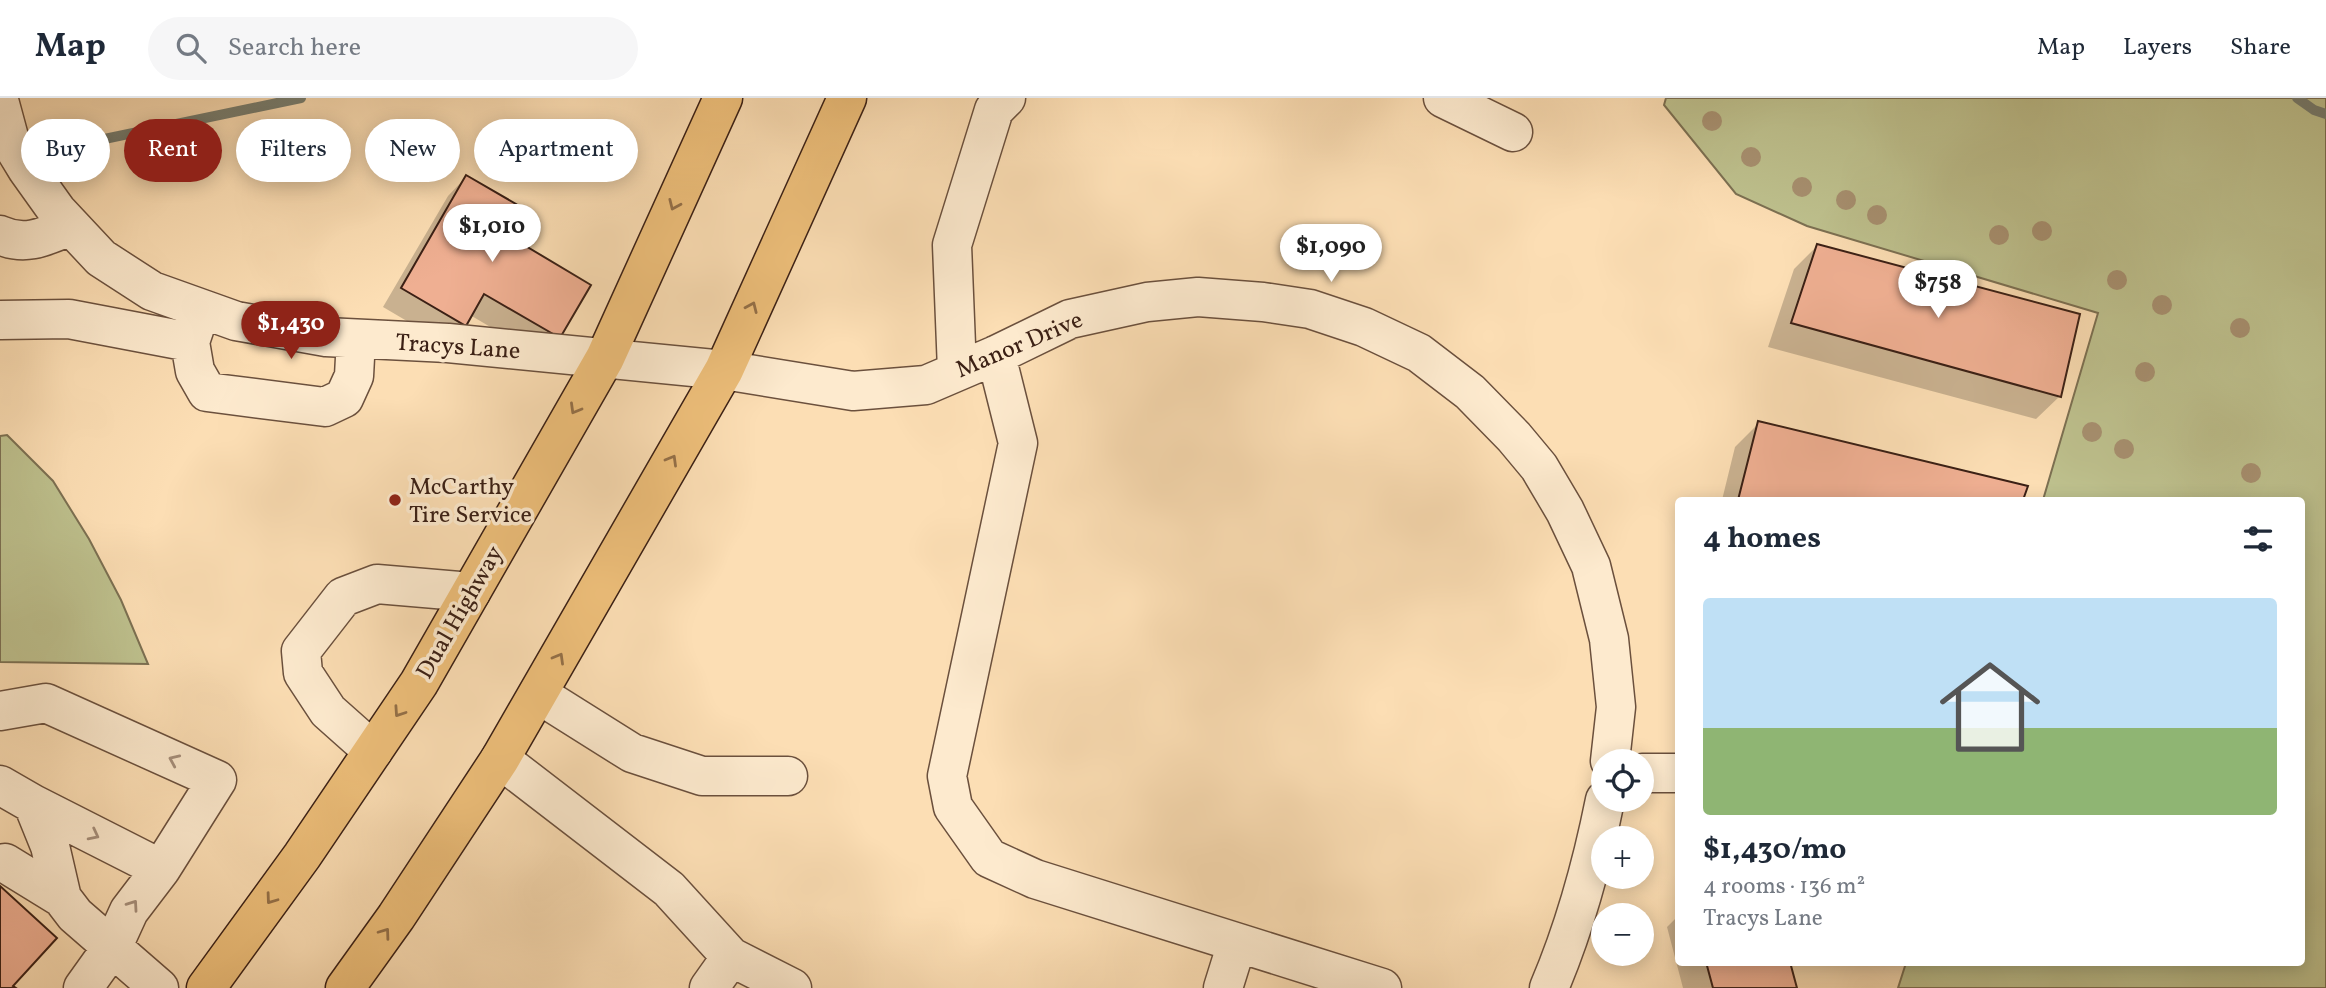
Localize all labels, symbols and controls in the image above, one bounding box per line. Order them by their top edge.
search box [148,17,638,80]
text: Map [35,25,106,71]
icon: search [172,29,210,67]
text: Search here [228,30,361,66]
text: Map [2037,31,2085,65]
text: Layers [2123,31,2192,65]
text: Share [2230,31,2291,65]
chip: Buy [21,119,110,182]
chip: Rent [124,119,222,182]
chip: Filters [236,119,351,182]
chip: New [365,119,460,182]
chip: Apartment [474,119,638,182]
one-way arrow [668,198,682,210]
pin: $1,010 [435,204,549,264]
text: $1,010 [459,211,525,243]
pin: $1,090 [1274,225,1388,284]
text: $1,090 [1296,231,1366,263]
pin: $758 [1897,260,1979,320]
text: $758 [1914,267,1962,299]
pin: $1,430 [234,302,348,361]
one-way arrow [744,302,758,315]
street label: Manor Drive [951,304,1088,388]
text: $1,430 [257,308,325,340]
street label: Tracys Lane [394,327,521,369]
one-way arrow [570,402,583,415]
one-way arrow [664,455,677,468]
place label: McCarthy Tire Service [409,471,532,533]
marker: McCarthy Tire Service [387,492,403,508]
text: 4 homes [1703,518,1821,560]
icon: filters [2239,520,2277,558]
street label: Dual Highway [409,540,513,686]
icon: home [1927,644,2053,770]
one-way arrow [551,652,564,665]
one-way arrow [395,704,407,717]
map controls [1591,749,1654,966]
button: locate [1591,749,1654,812]
one-way arrow [169,754,181,768]
one-way arrow [87,826,99,840]
button: + [1591,826,1654,889]
text: $1,430/mo [1703,829,1846,871]
text: 4 rooms · 136 m² [1703,871,1865,903]
one-way arrow [266,891,279,904]
one-way arrow [125,900,138,913]
button: − [1591,903,1654,966]
text: Tracys Lane [1703,903,1823,935]
one-way arrow [377,928,389,941]

